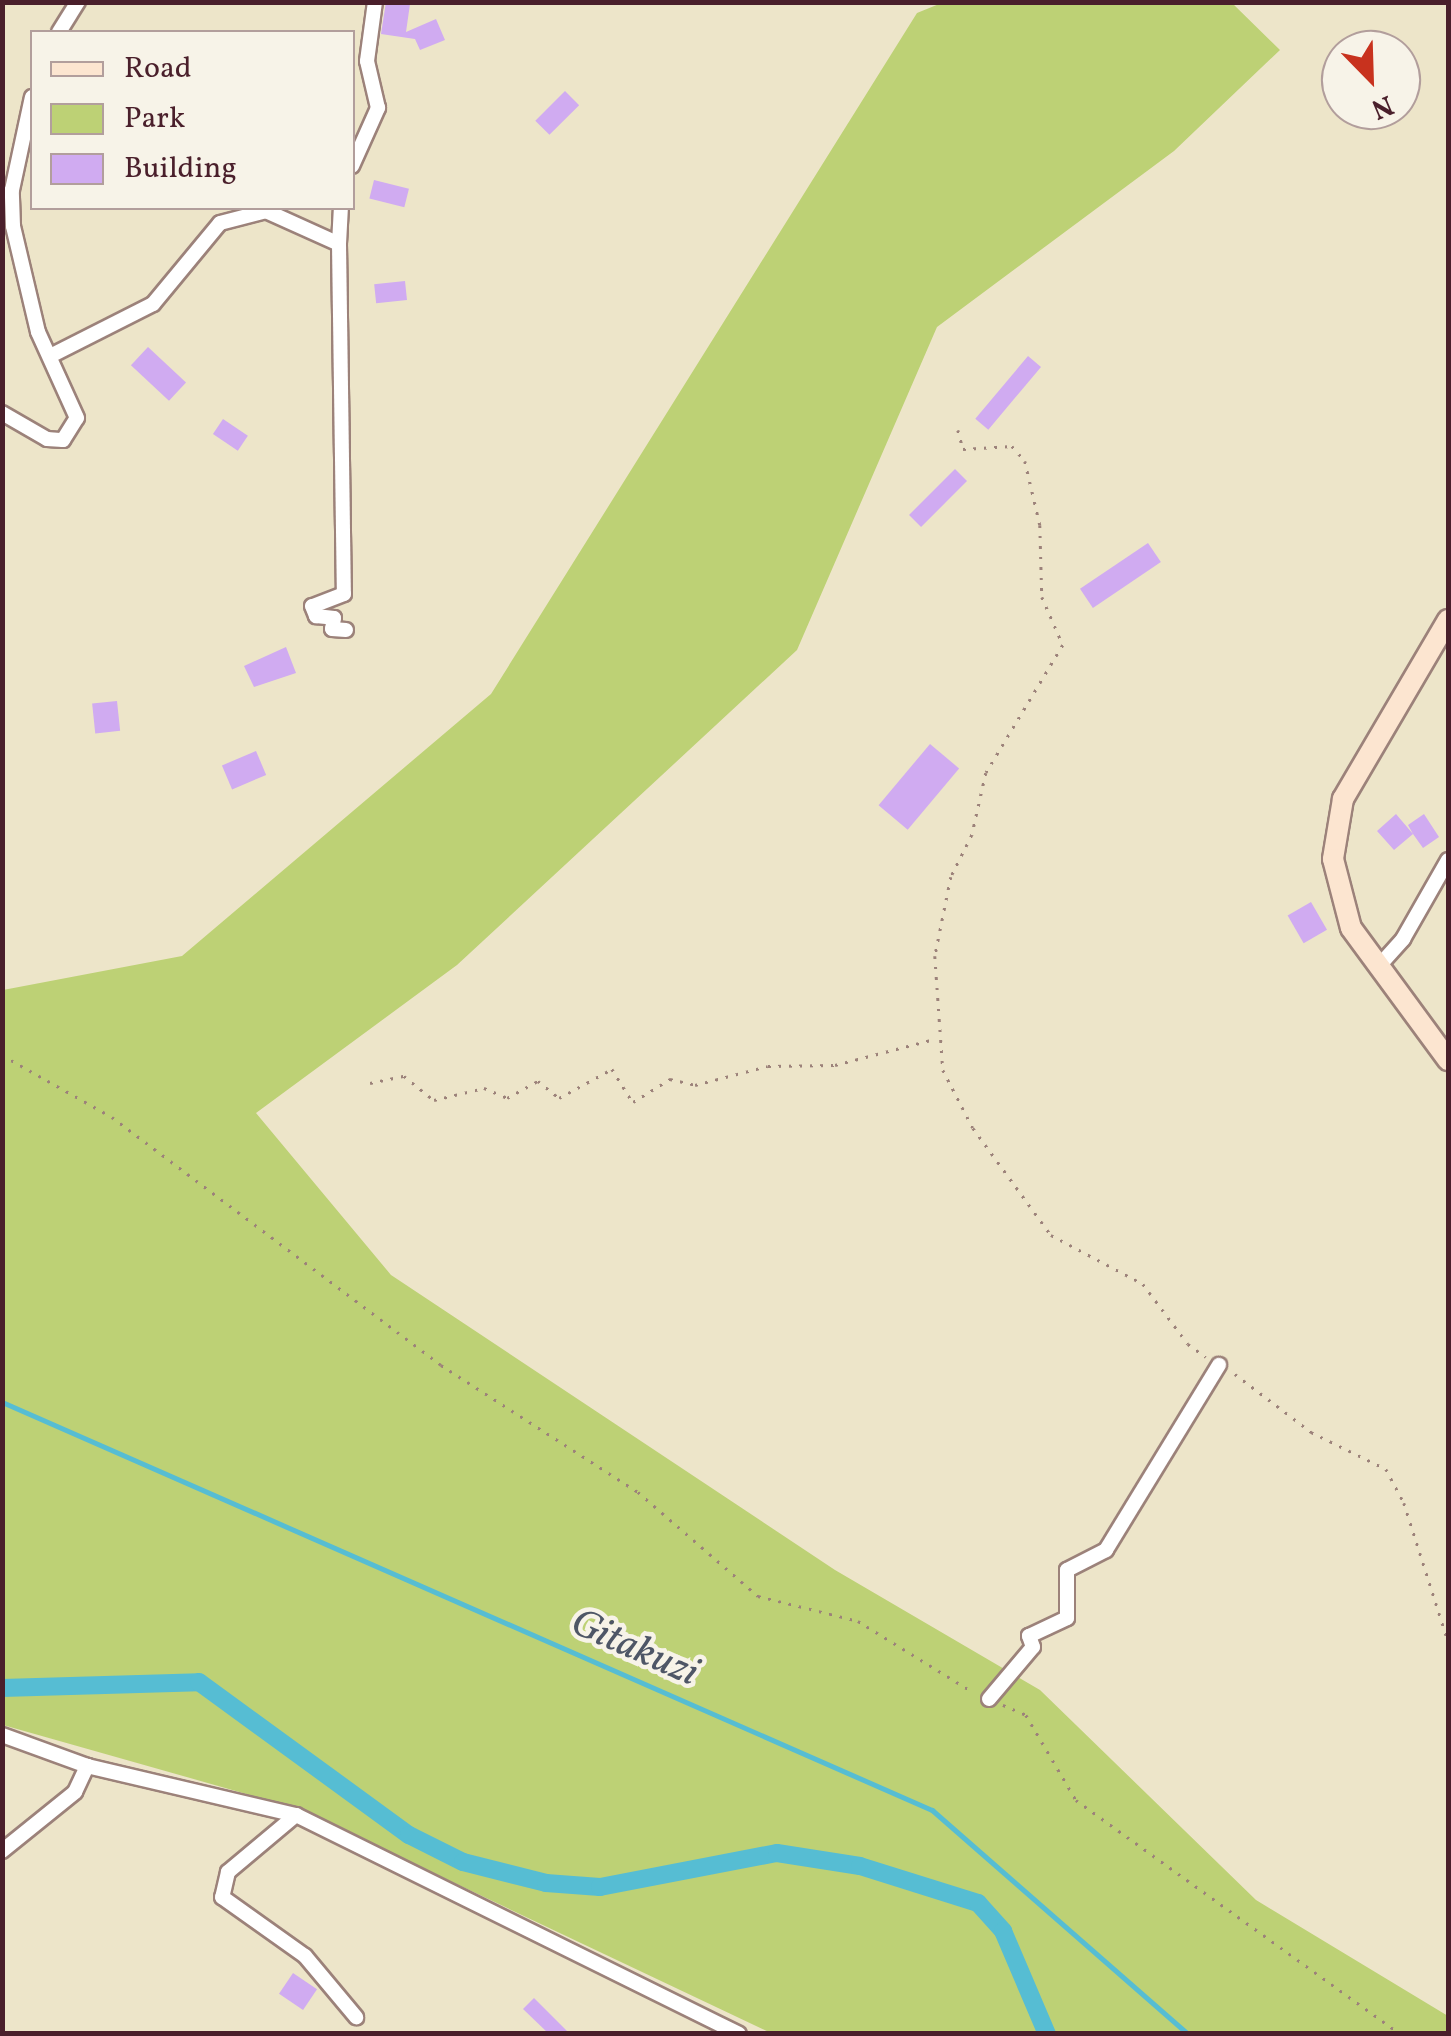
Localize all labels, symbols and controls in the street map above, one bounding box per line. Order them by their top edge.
legend [30,30,355,210]
north arrow [1321,30,1421,130]
text: Road [124,48,192,90]
text: N [1365,84,1399,128]
text: Park [124,98,185,140]
text: Building [124,148,237,190]
water label: Gitakuzi [563,1600,705,1698]

